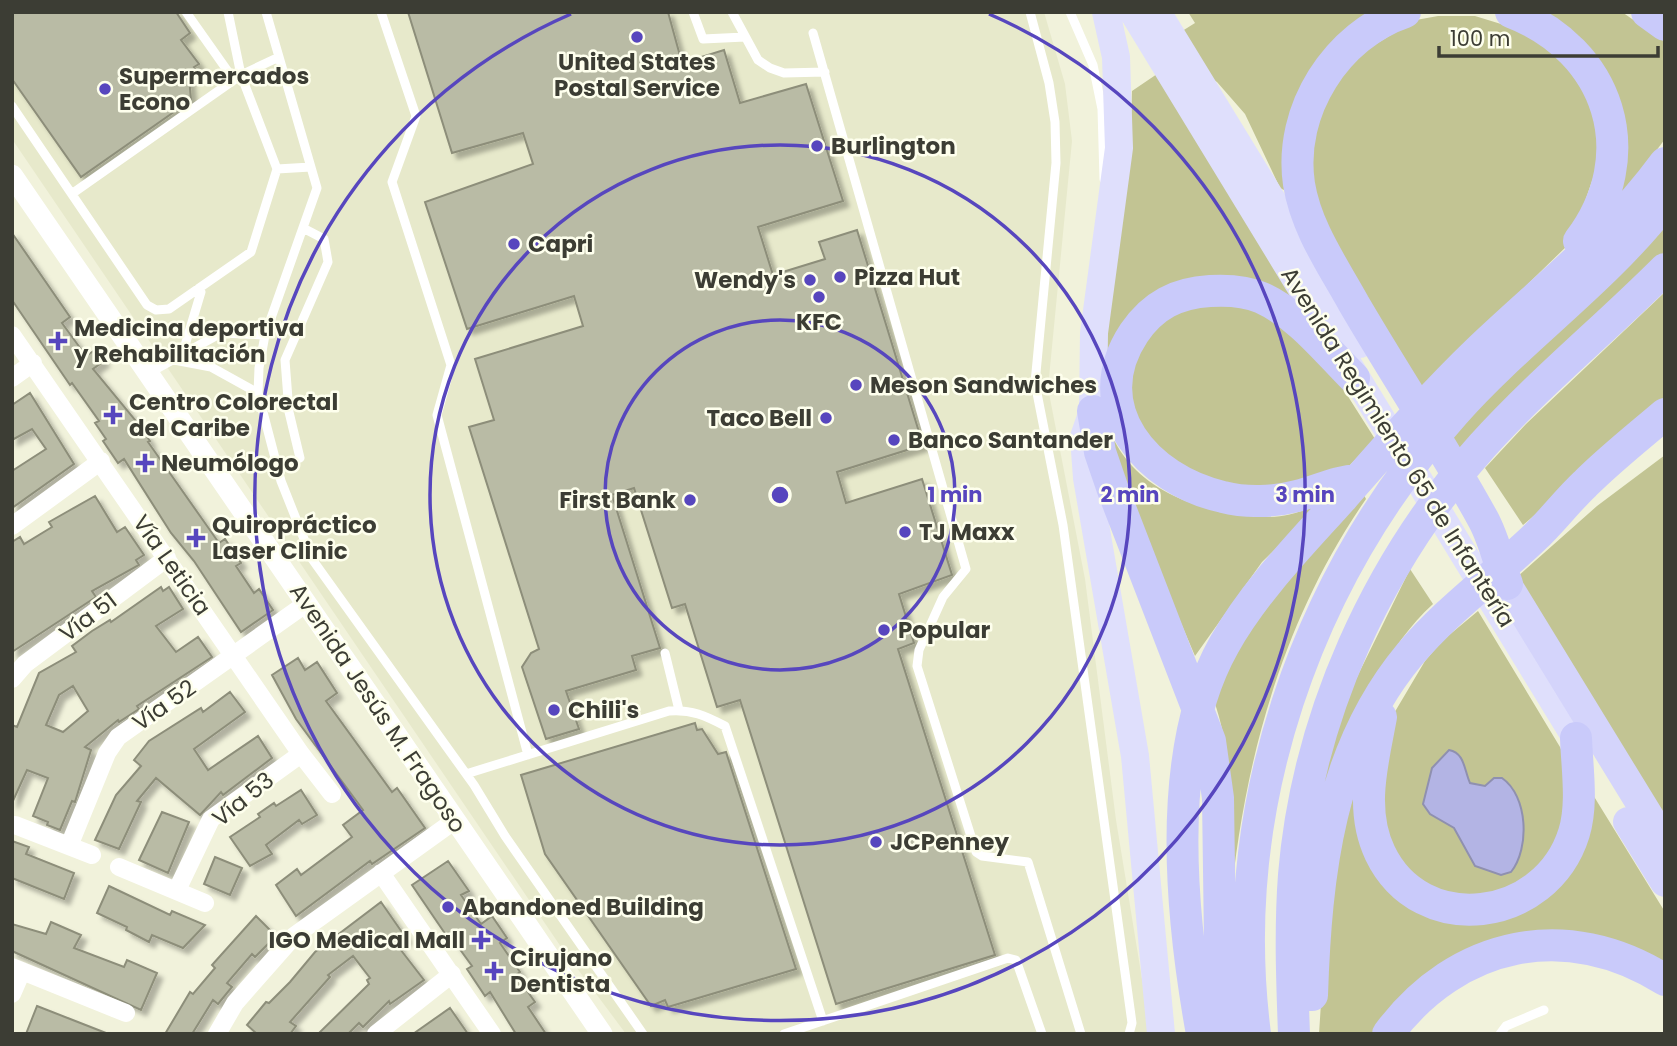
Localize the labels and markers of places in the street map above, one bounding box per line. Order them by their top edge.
marker: United States Postal Service [629,29,645,45]
place label: United States Postal Service [554,46,720,104]
place label: Supermercados Econo [119,60,309,118]
marker: Supermercados Econo [97,81,113,97]
place label: Burlington [831,130,956,162]
marker: Burlington [809,138,825,154]
place label: Capri [528,228,593,260]
marker: Capri [506,236,522,252]
place label: Pizza Hut [854,261,960,293]
place label: Wendy's [694,264,796,296]
marker: Pizza Hut [832,269,848,285]
marker: Wendy's [802,272,818,288]
marker: KFC [811,289,827,305]
place label: KFC [796,306,842,338]
place label: Medicina deportiva y Rehabilitación [73,312,304,370]
marker: Medicina deportiva y Rehabilitación [48,331,68,351]
place label: Meson Sandwiches [870,369,1097,401]
marker: Meson Sandwiches [848,377,864,393]
place label: Centro Colorectal del Caribe [129,386,338,444]
place label: Taco Bell [706,402,812,434]
marker: Centro Colorectal del Caribe [103,405,123,425]
marker: Taco Bell [818,410,834,426]
place label: Banco Santander [908,424,1113,456]
marker: Banco Santander [886,432,902,448]
place label: Neumólogo [161,447,299,479]
marker: Neumólogo [135,453,155,473]
centre of rings [768,483,792,507]
place label: First Bank [559,484,677,516]
marker: First Bank [682,492,698,508]
place label: Quiropráctico Laser Clinic [212,509,377,567]
place label: TJ Maxx [919,516,1015,548]
marker: TJ Maxx [897,524,913,540]
marker: Quiropráctico Laser Clinic [186,528,206,548]
place label: Popular [898,614,991,646]
marker: Popular [876,622,892,638]
place label: Chili's [568,694,639,726]
marker: Chili's [546,702,562,718]
place label: JCPenney [890,826,1010,858]
marker: JCPenney [868,834,884,850]
place label: Abandoned Building [462,891,704,923]
marker: Abandoned Building [440,899,456,915]
place label: IGO Medical Mall [269,924,465,956]
marker: IGO Medical Mall [471,930,491,950]
place label: Cirujano Dentista [510,942,612,1000]
marker: Cirujano Dentista [484,961,504,981]

